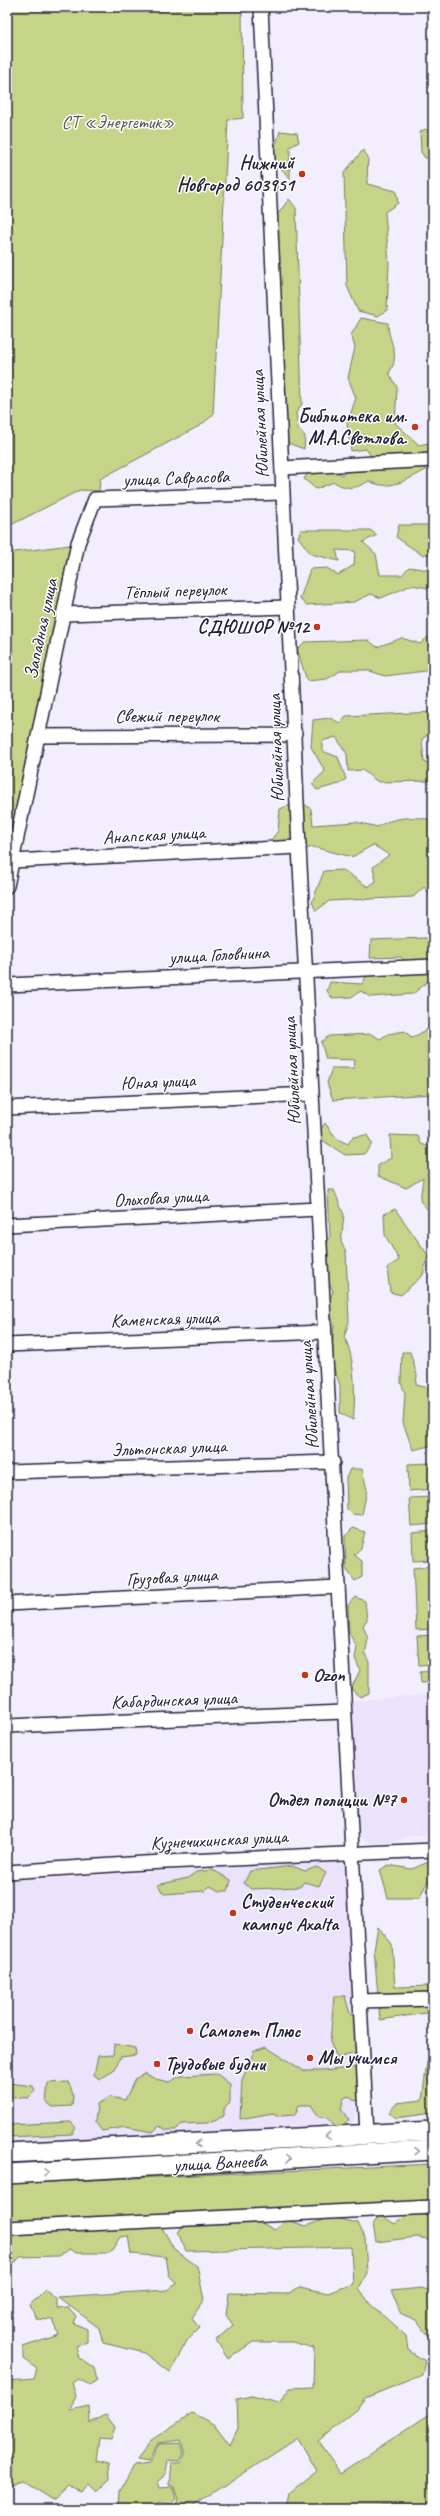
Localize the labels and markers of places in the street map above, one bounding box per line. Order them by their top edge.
place label: Нижний Новгород 603951 [177,151,296,197]
marker: Нижний Новгород 603951 [297,169,307,179]
place label: Библиотека им. М.А.Светлова. [298,404,407,450]
marker: Библиотека им. М.А.Светлова. [410,422,420,432]
place label: СДЮШОР №12 [198,615,311,639]
marker: СДЮШОР №12 [312,622,322,632]
place label: Ozon [313,1663,345,1687]
marker: Ozon [300,1670,310,1680]
place label: Отдел полиции №7 [268,1788,399,1812]
marker: Отдел полиции №7 [399,1795,409,1805]
place label: Студенческий кампус Axalta [241,1890,339,1936]
marker: Студенческий кампус Axalta [228,1908,238,1918]
place label: Самолет Плюс [198,2019,301,2043]
marker: Самолет Плюс [185,2026,195,2036]
place label: Мы учимся [318,2046,398,2070]
place label: Трудовые будни [165,2052,267,2076]
marker: Мы учимся [305,2053,315,2063]
marker: Трудовые будни [152,2059,162,2069]

